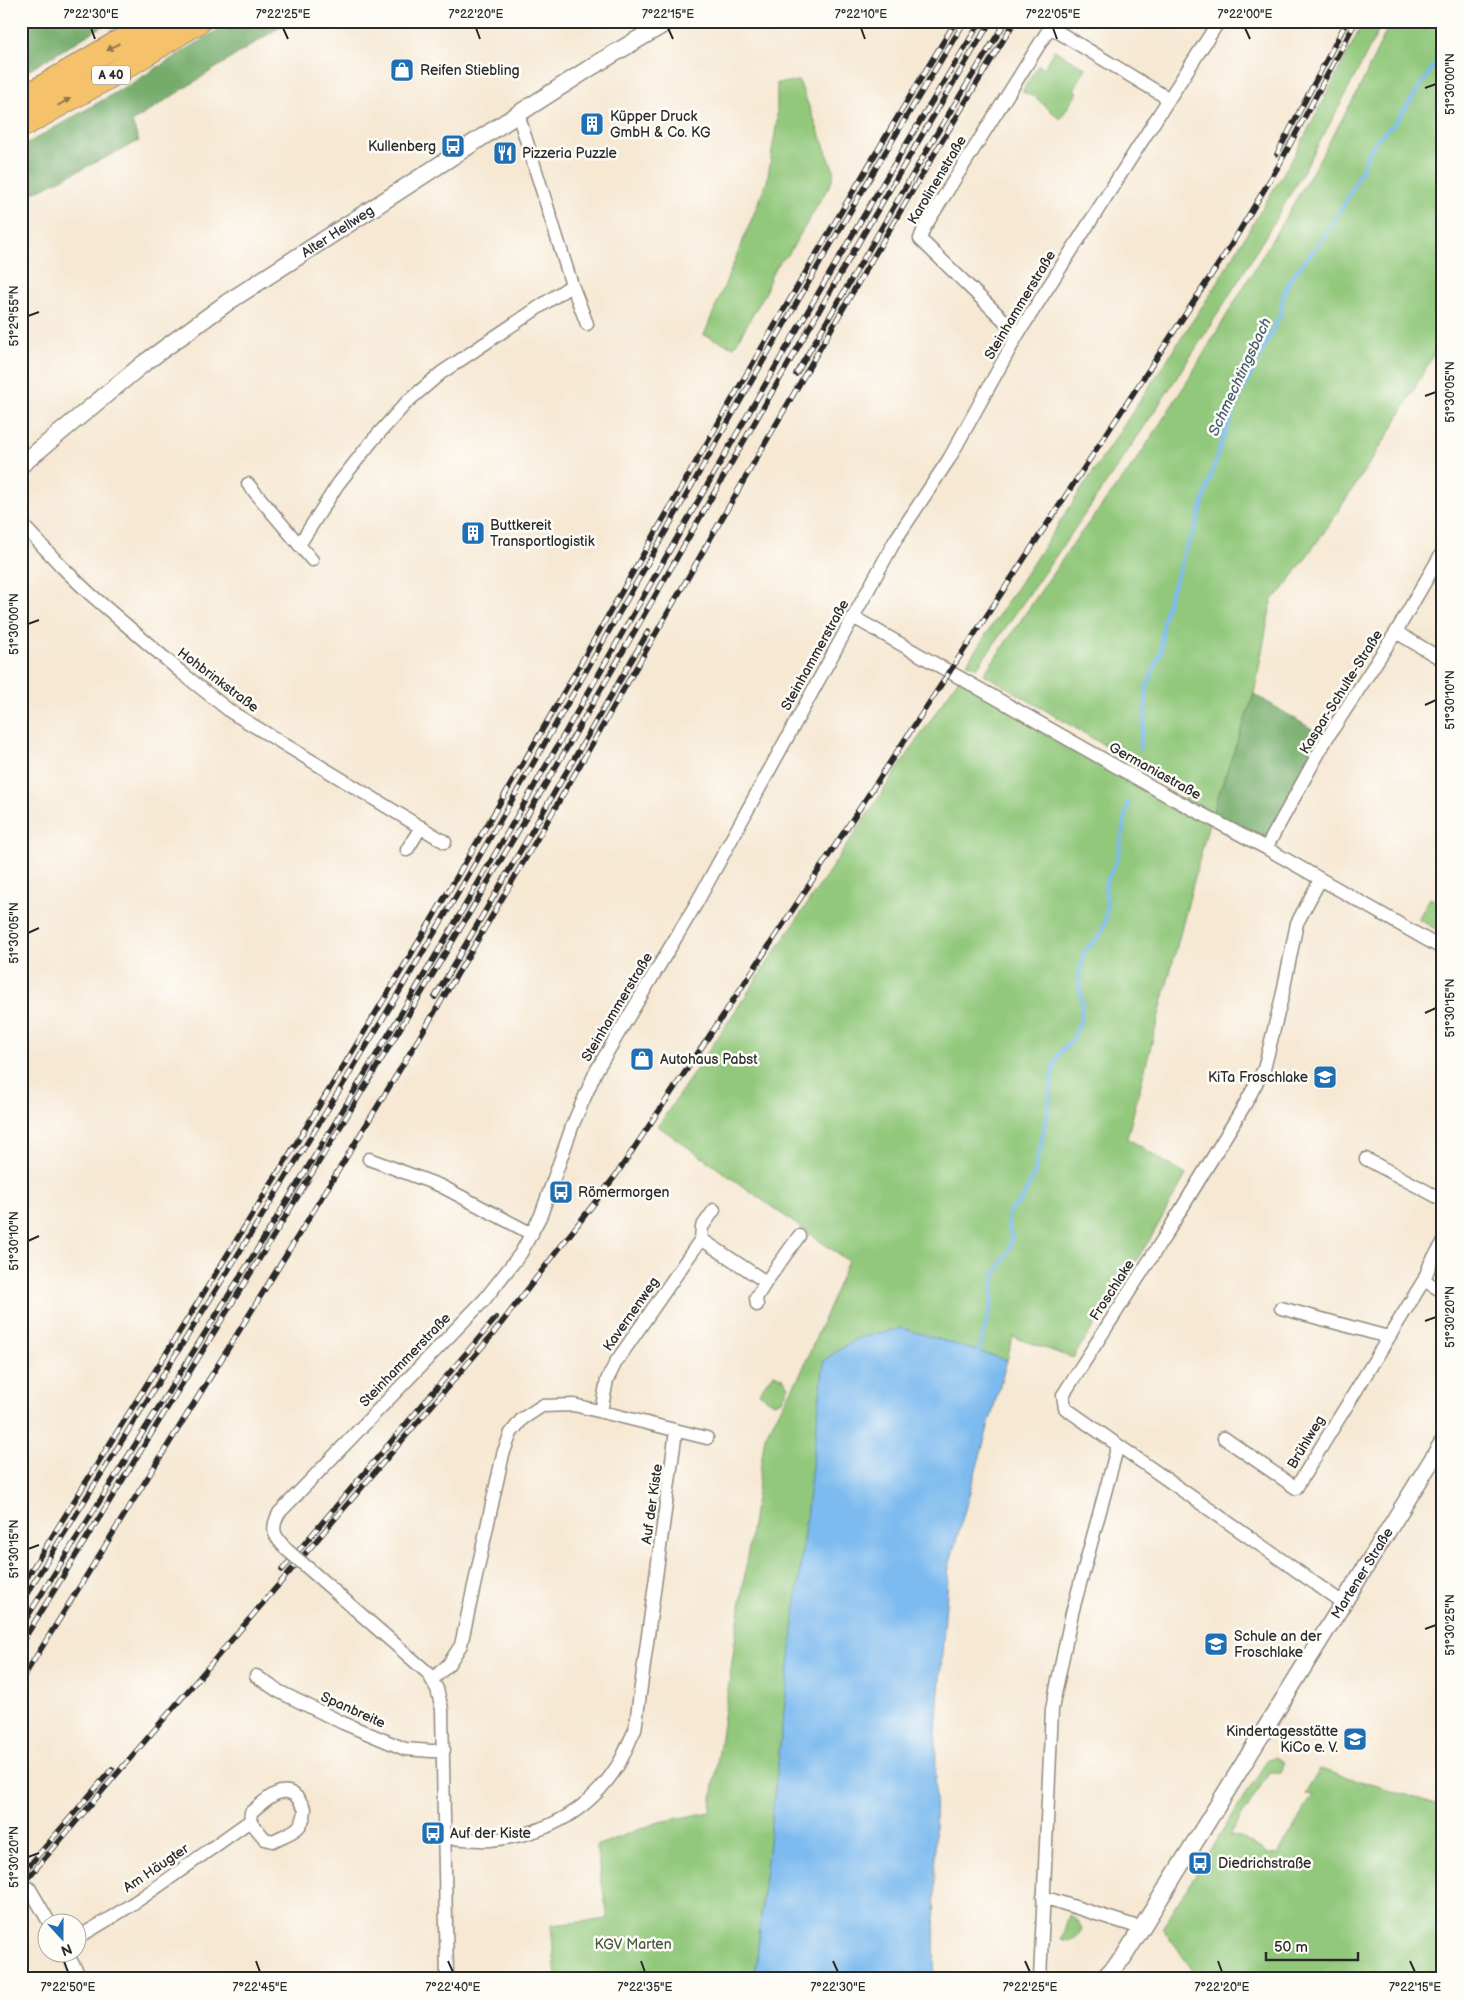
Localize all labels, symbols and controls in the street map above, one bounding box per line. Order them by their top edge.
text: 7°22'30"E [63,7,119,22]
text: 7°22'25"E [256,7,310,22]
text: 7°22'20"E [449,7,503,22]
text: 7°22'15"E [642,7,694,22]
text: 7°22'10"E [835,7,887,22]
text: 7°22'05"E [1026,7,1080,22]
text: 7°22'00"E [1218,7,1272,22]
one-way arrow [107,42,120,51]
text: 51°30'00"N [1443,53,1458,115]
shop icon: Reifen Stiebling [389,57,415,83]
place label: Reifen Stiebling [420,62,520,79]
road number: A 40 [92,66,130,84]
one-way arrow [57,97,70,106]
place label: Küpper Druck GmbH & Co. KG [610,108,711,141]
building icon: Küpper Druck GmbH & Co. KG [579,111,605,137]
bus stop icon: Kullenberg [440,133,466,159]
street label: Karolinenstraße [904,133,970,227]
place label: Kullenberg [368,138,436,155]
restaurant icon: Pizzeria Puzzle [492,140,518,166]
place label: Pizzeria Puzzle [522,145,617,162]
street label: Alter Hellweg [298,201,377,261]
street label: Steinhammerstraße [981,247,1059,363]
text: 51°29'55"N [7,285,22,347]
water label: Schmechtingsbach [1204,315,1276,439]
text: 51°30'05"N [1443,361,1458,423]
place label: Buttkereit Transportlogistik [490,517,595,550]
building icon: Buttkereit Transportlogistik [460,520,486,546]
text: 51°30'00"N [7,593,22,655]
street label: Steinhammerstraße [777,597,853,713]
street label: Kaspar-Schulte-Straße [1296,627,1386,757]
street label: Hohbrinkstraße [174,644,262,716]
text: 51°30'10"N [1443,670,1458,730]
street label: Germaniastraße [1106,739,1204,803]
text: 51°30'05"N [7,902,22,964]
street label: Steinhammerstraße [578,949,656,1065]
text: 51°30'15"N [1443,978,1458,1038]
shop icon: Autohaus Pabst [629,1046,655,1072]
place label: Autohaus Pabst [660,1051,758,1068]
school or university icon: KiTa Froschlake [1312,1064,1338,1090]
place label: KiTa Froschlake [1208,1069,1308,1086]
bus stop icon: Römermorgen [548,1179,574,1205]
place label: Römermorgen [578,1184,669,1201]
text: 51°30'10"N [7,1211,22,1271]
street label: Froschlake [1086,1256,1138,1324]
street label: Kavernenweg [599,1274,663,1354]
text: 51°30'20"N [1443,1286,1458,1348]
street label: Steinhammerstraße [356,1309,454,1411]
street label: Brühlweg [1284,1412,1328,1472]
street label: Auf der Kiste [638,1463,666,1545]
text: 51°30'15"N [7,1519,22,1579]
street label: Martener Straße [1327,1524,1396,1622]
text: 51°30'25"N [1443,1594,1458,1656]
place label: Schule an der Froschlake [1234,1628,1322,1661]
school or university icon: Schule an der Froschlake [1203,1631,1229,1657]
street label: Spanbreite [318,1688,388,1732]
place label: Kindertagesstätte KiCo e. V. [1226,1723,1338,1756]
school or university icon: Kindertagesstätte KiCo e. V. [1342,1726,1368,1752]
bus stop icon: Auf der Kiste [420,1820,446,1846]
place label: Auf der Kiste [450,1825,531,1842]
text: 51°30'20"N [7,1826,22,1888]
street label: Am Häugter [120,1839,193,1896]
bus stop icon: Diedrichstraße [1187,1850,1213,1876]
place label: Diedrichstraße [1218,1855,1311,1872]
north arrow [38,1912,88,1962]
scale bar [1266,1930,1359,1962]
park label: KGV Marten [594,1936,672,1953]
text: 50 m [1274,1938,1308,1957]
text: N [59,1940,74,1959]
text: 7°22'50"E [41,1980,95,1995]
text: 7°22'45"E [233,1980,288,1995]
text: 7°22'40"E [425,1980,481,1995]
text: 7°22'35"E [618,1980,673,1995]
text: 7°22'30"E [810,1980,866,1995]
text: 7°22'25"E [1003,1980,1057,1995]
text: 7°22'20"E [1195,1980,1249,1995]
text: 7°22'15"E [1389,1980,1441,1995]

